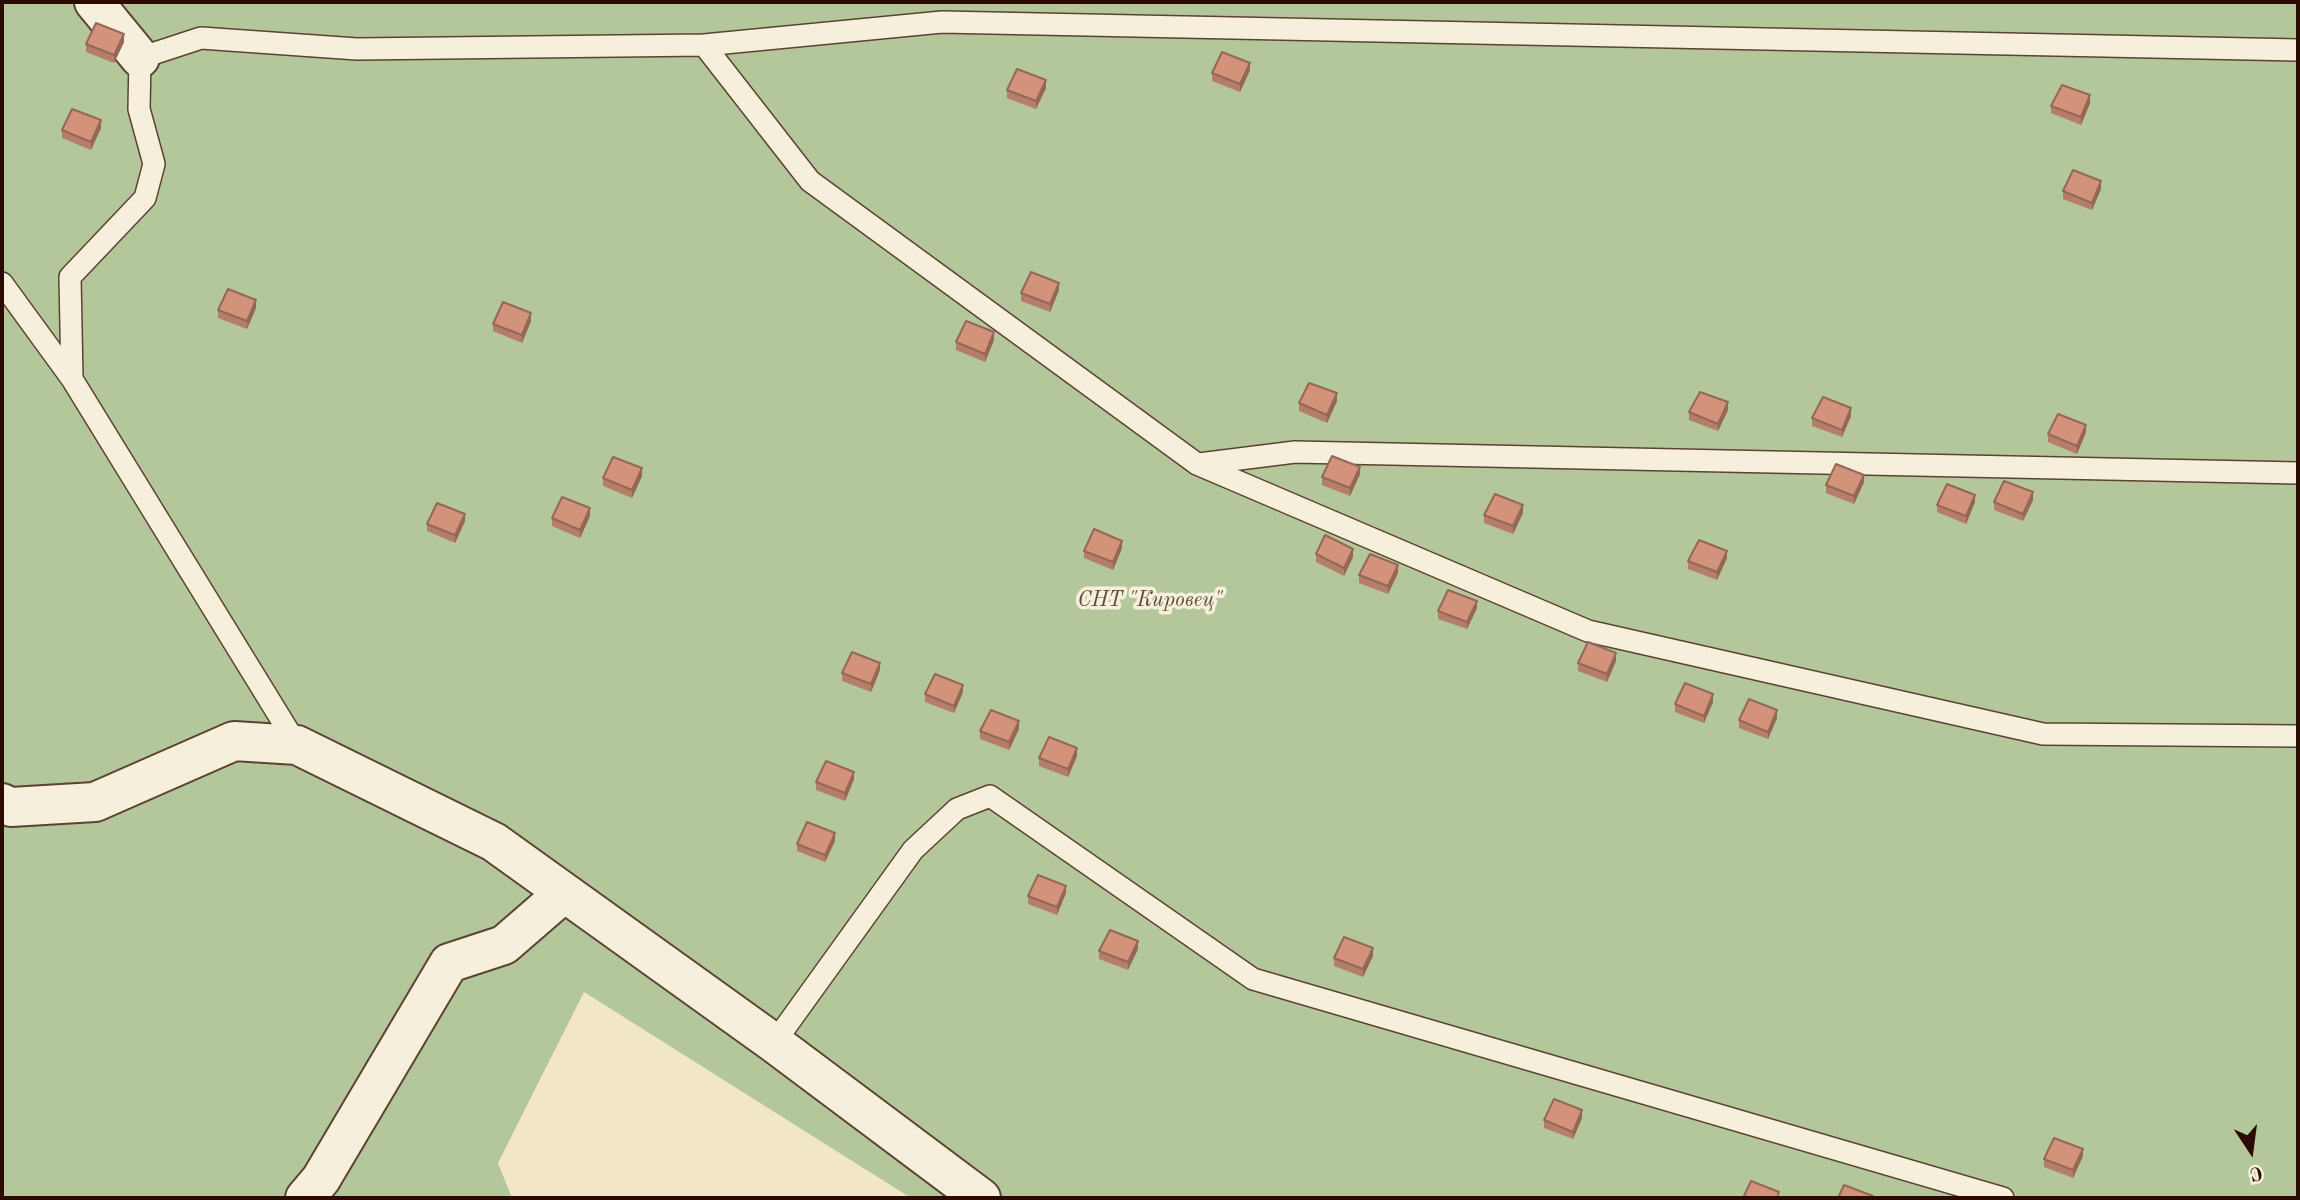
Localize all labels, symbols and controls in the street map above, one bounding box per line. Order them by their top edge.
park label: СНТ "Кировец" [1077,587,1223,613]
north arrow [2216,1116,2286,1186]
text: С [2248,1161,2264,1183]

